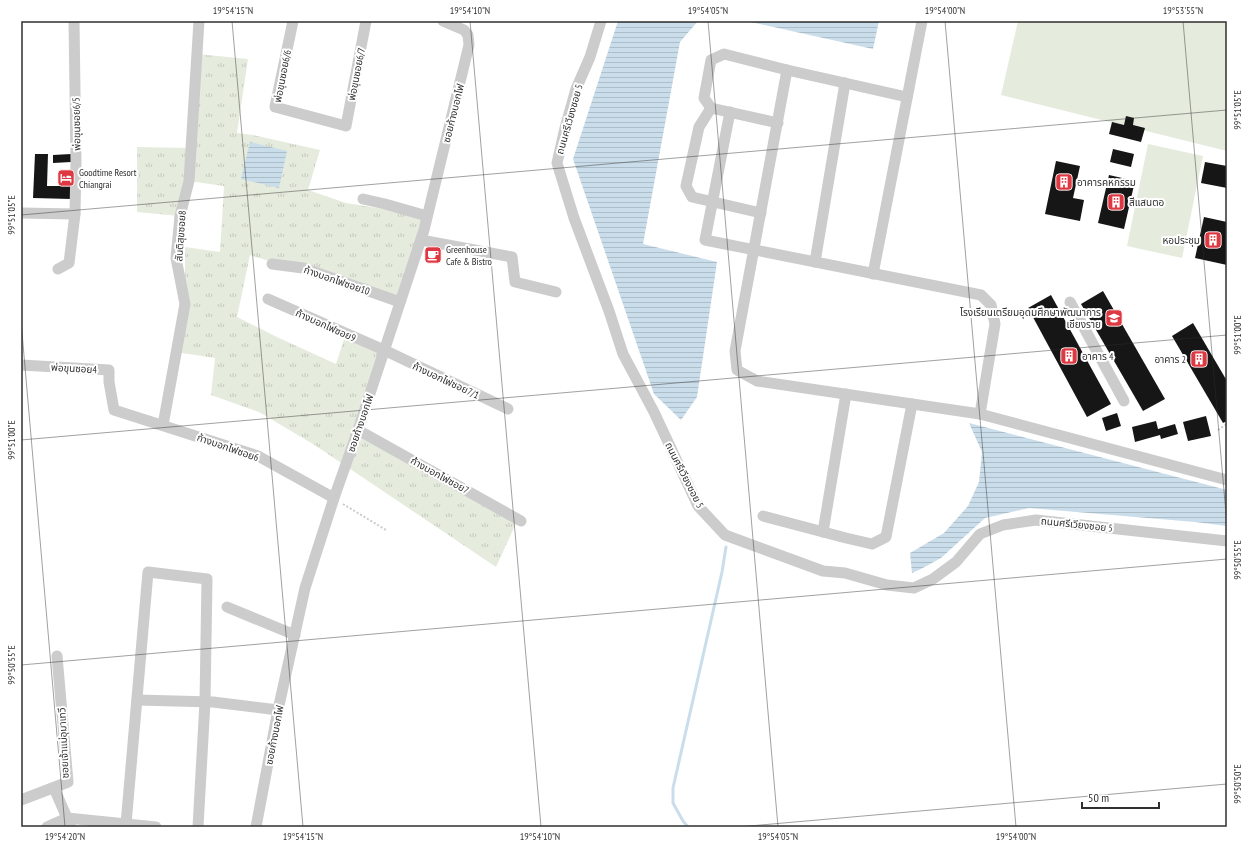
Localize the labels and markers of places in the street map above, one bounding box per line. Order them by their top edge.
place label: Goodtime Resort Chiangrai [79,166,137,191]
hotel icon: Goodtime Resort Chiangrai [56,168,76,188]
building icon: อาคารคหกรรม [1054,172,1074,192]
place label: อาคารคหกรรม [1077,176,1136,189]
building icon: สีแสนตอ [1106,192,1126,212]
place label: สีแสนตอ [1129,196,1165,209]
building icon: หอประชุม [1203,230,1223,250]
place label: หอประชุม [1162,234,1200,247]
place label: Greenhouse Cafe & Bistro [446,243,492,268]
cafe icon: Greenhouse Cafe & Bistro [423,245,443,265]
place label: โรงเรียนเตรียมอุดมศึกษาพัฒนาการ เชียงราย [960,306,1101,331]
school or university icon: โรงเรียนเตรียมอุดมศึกษาพัฒนาการ เชียงราย [1104,308,1124,328]
building icon: อาคาร 4 [1059,346,1079,366]
building icon: อาคาร 2 [1189,349,1209,369]
place label: อาคาร 4 [1082,350,1114,363]
place label: อาคาร 2 [1155,353,1186,366]

